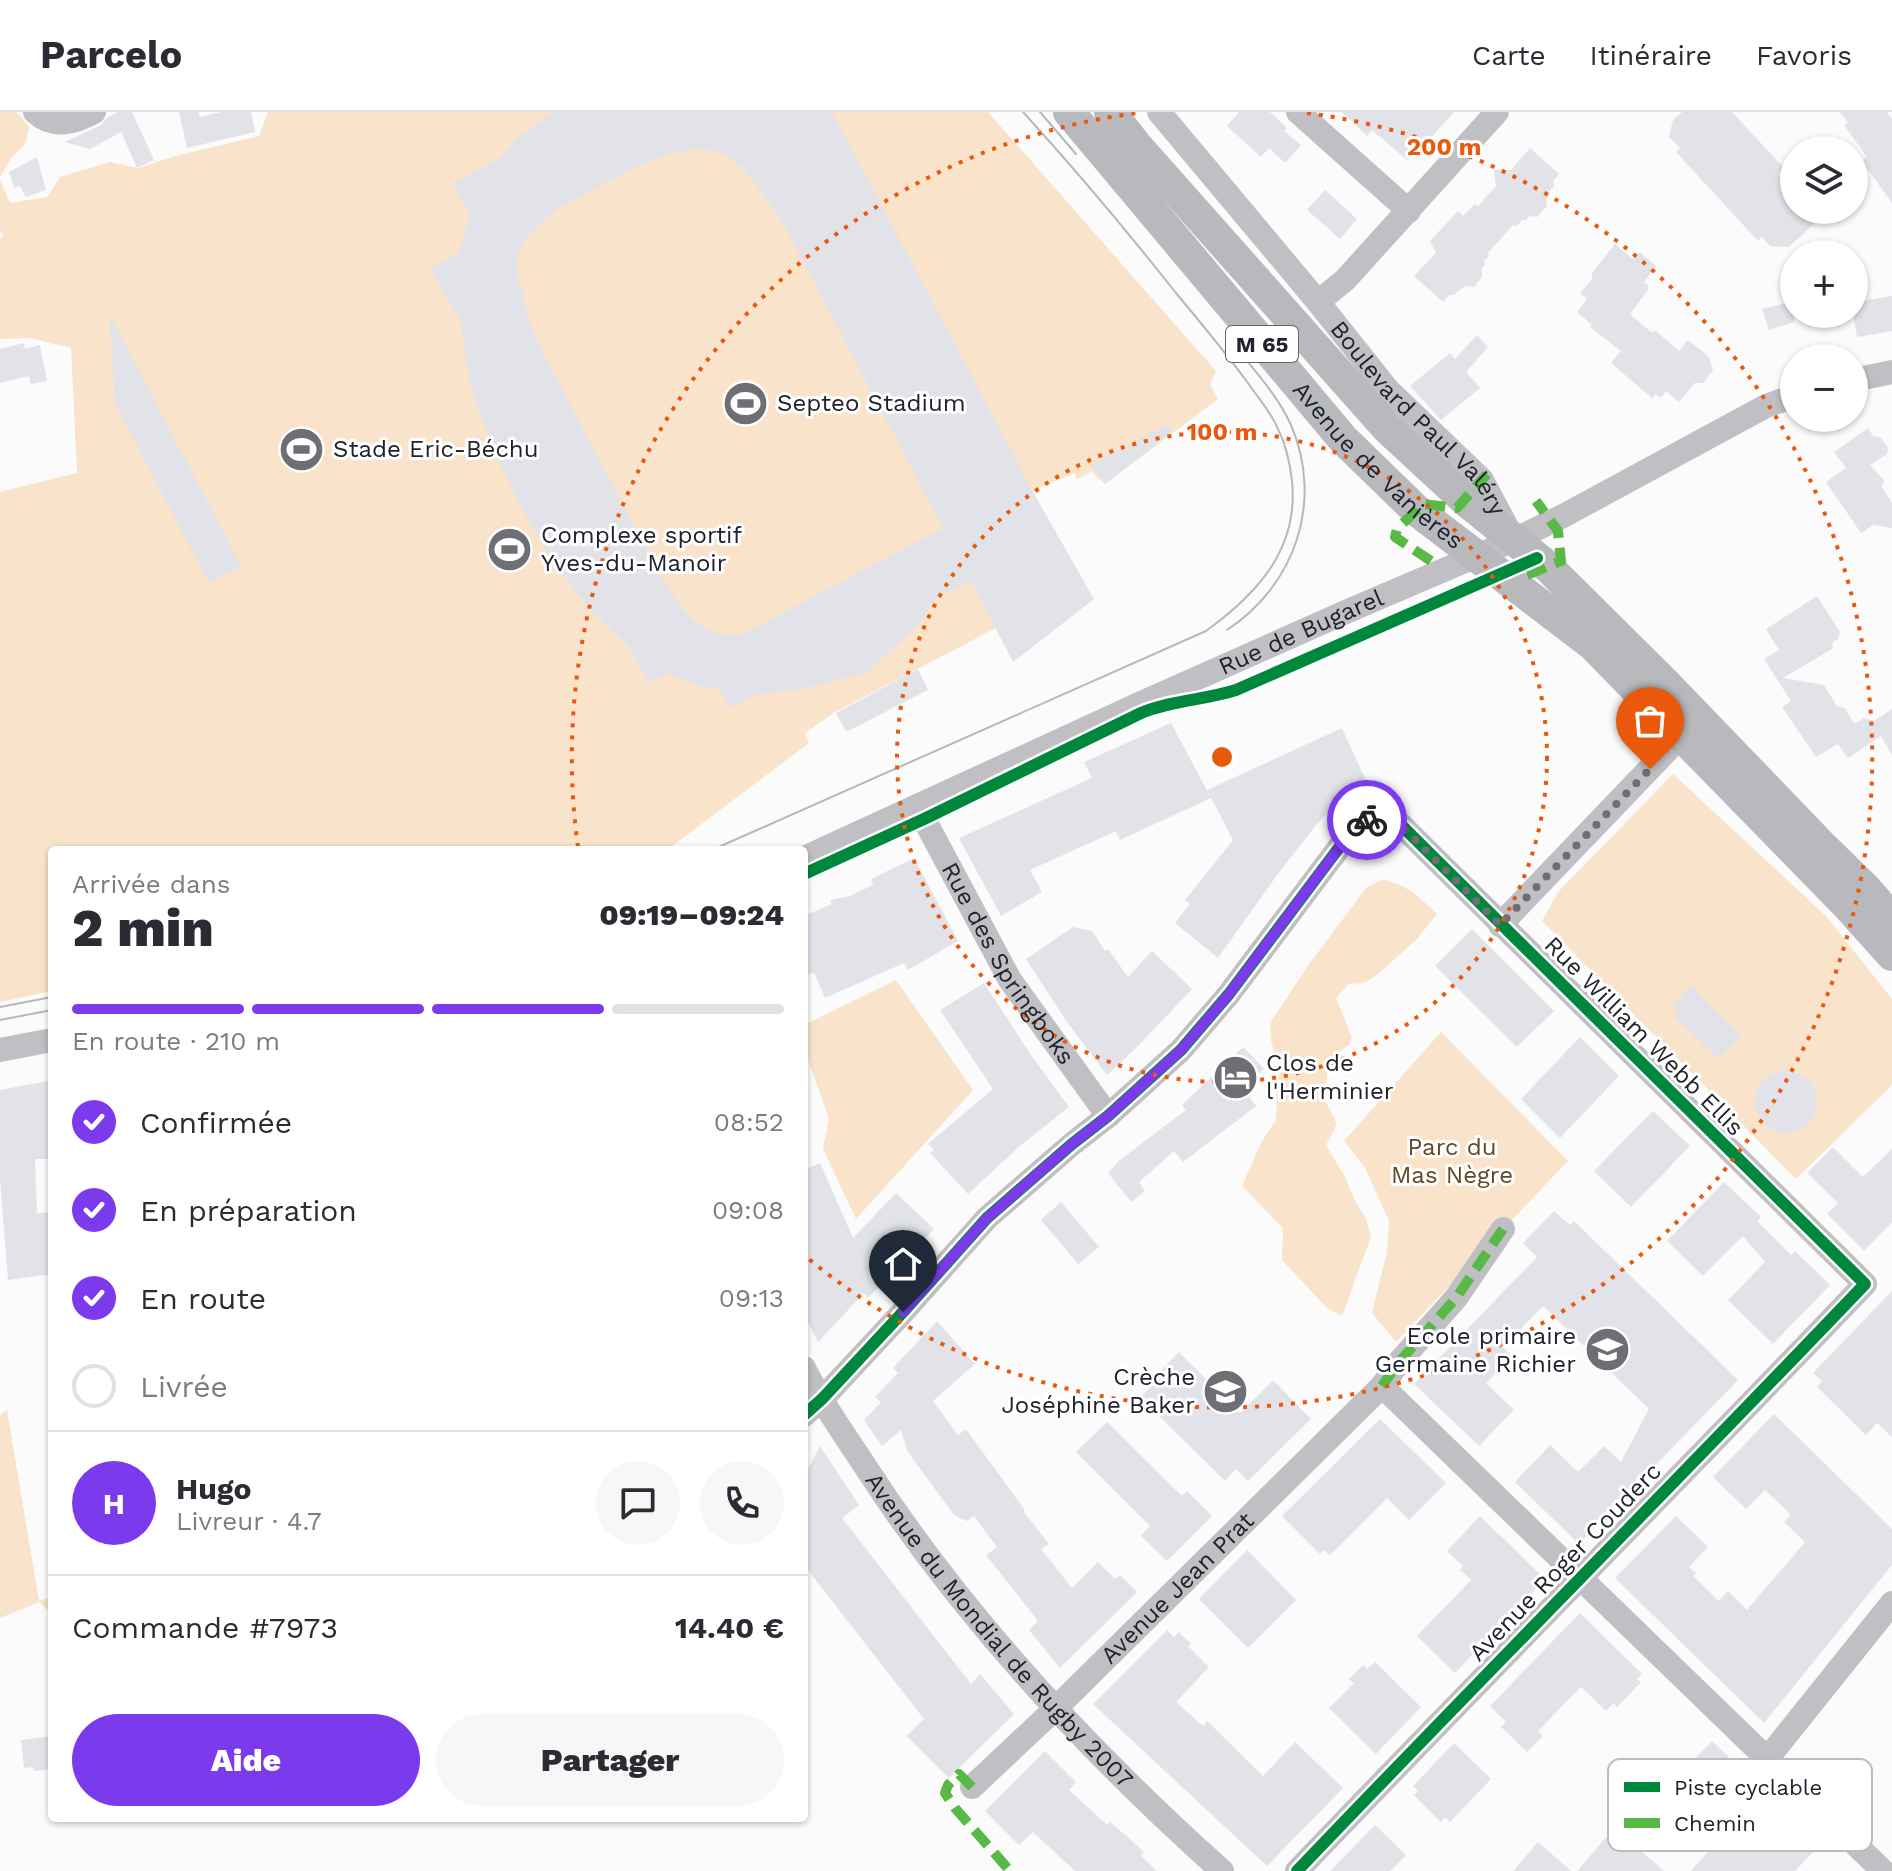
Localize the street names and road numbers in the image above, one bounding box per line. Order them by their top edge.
street label: Boulevard Paul Valéry [1325,315,1512,521]
road number: M 65 [1226,326,1298,362]
street label: Avenue de Vanières [1287,376,1469,555]
street label: Rue de Bugarel [1214,583,1388,681]
street label: Rue des Springboks [936,858,1080,1070]
street label: Rue William Webb Ellis [1539,931,1749,1141]
street label: Avenue Roger Couderc [1463,1457,1667,1667]
street label: Avenue du Mondial de Rugby 2007 [859,1468,1139,1794]
street label: Avenue Jean Prat [1095,1507,1260,1670]

